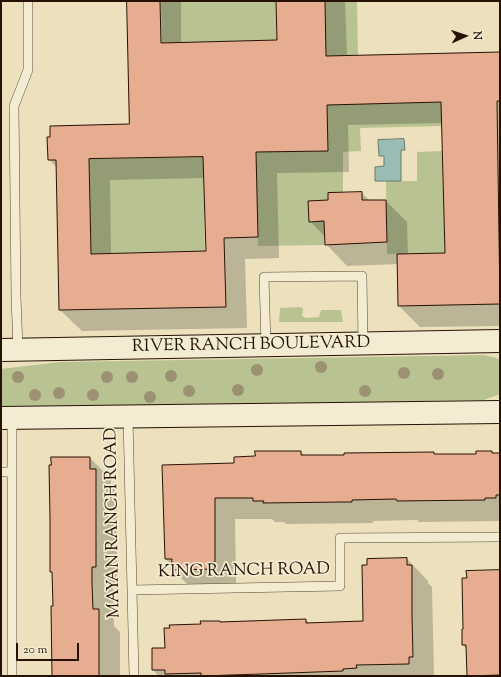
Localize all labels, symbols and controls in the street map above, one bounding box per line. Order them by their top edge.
north arrow [445,16,485,56]
text: N [469,31,485,40]
street label: RIVER RANCH BOULEVARD [132,334,370,358]
street label: MAYAN RANCH ROAD [102,428,126,618]
street label: KING RANCH ROAD [158,560,330,584]
scale bar [18,635,81,661]
text: 20 m [23,641,47,659]

